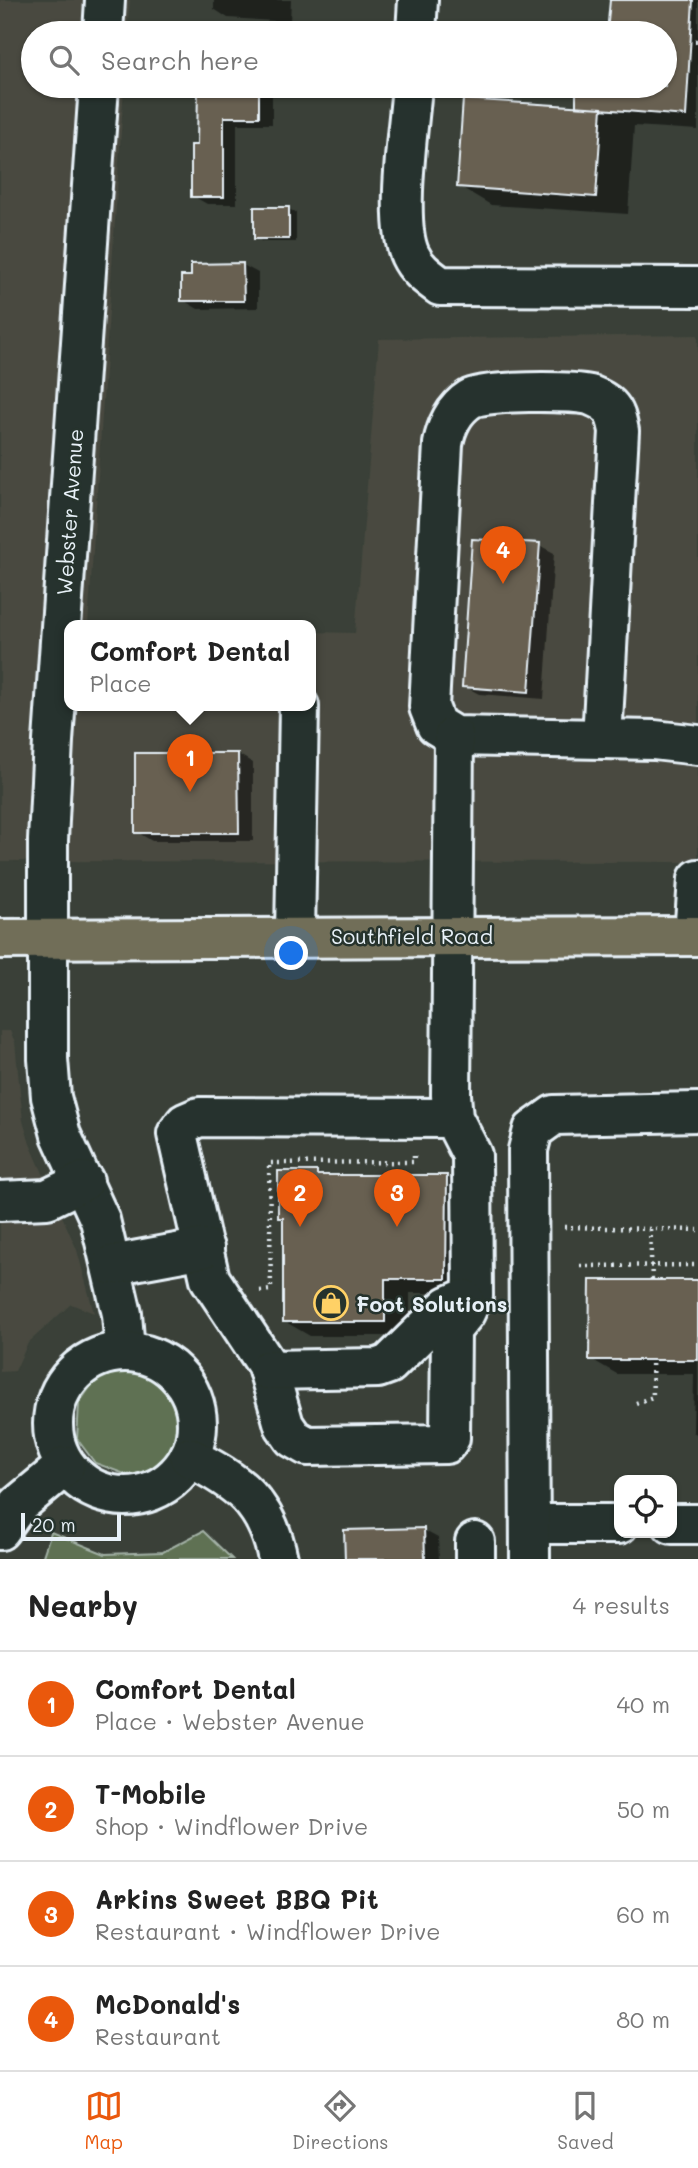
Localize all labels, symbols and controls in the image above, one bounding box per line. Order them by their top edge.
search box [21,21,677,98]
icon: search [45,41,83,79]
text: Search here [101,43,259,77]
street label: Webster Avenue [50,428,88,596]
pin: 4 [480,526,526,584]
popup [64,620,316,711]
text: Comfort Dental [90,634,290,668]
text: Place [90,668,152,698]
pin: 1 [167,734,213,792]
street label: Southfield Road [331,922,493,949]
your location [274,936,308,970]
pin: 2 [277,1169,323,1227]
pin: 3 [374,1169,420,1227]
shop icon: Foot Solutions [312,1284,350,1322]
place label: Foot Solutions [356,1290,507,1317]
map controls [614,1475,677,1538]
button: locate [614,1475,677,1538]
scale bar [21,1510,121,1542]
text: 20 m [32,1512,76,1537]
text: Nearby [28,1585,138,1625]
text: 4 results [573,1590,670,1620]
text: Comfort Dental [95,1672,296,1706]
text: 1 [46,1689,56,1719]
text: 40 m [617,1689,670,1719]
text: Place · Webster Avenue [95,1706,365,1736]
text: T-Mobile [95,1777,206,1811]
text: 2 [45,1794,57,1824]
text: 50 m [617,1794,670,1824]
text: Shop · Windflower Drive [95,1811,368,1841]
text: Arkins Sweet BBQ Pit [95,1882,378,1916]
text: 3 [44,1899,58,1929]
text: 60 m [616,1899,670,1929]
text: Restaurant · Windflower Drive [95,1916,440,1946]
text: McDonald's [95,1987,240,2021]
text: 4 [44,2004,58,2034]
text: 80 m [616,2004,670,2034]
text: Restaurant [95,2021,221,2051]
tab: Map [84,2087,123,2154]
tab: Directions [292,2087,388,2154]
tab: Saved [557,2087,614,2154]

